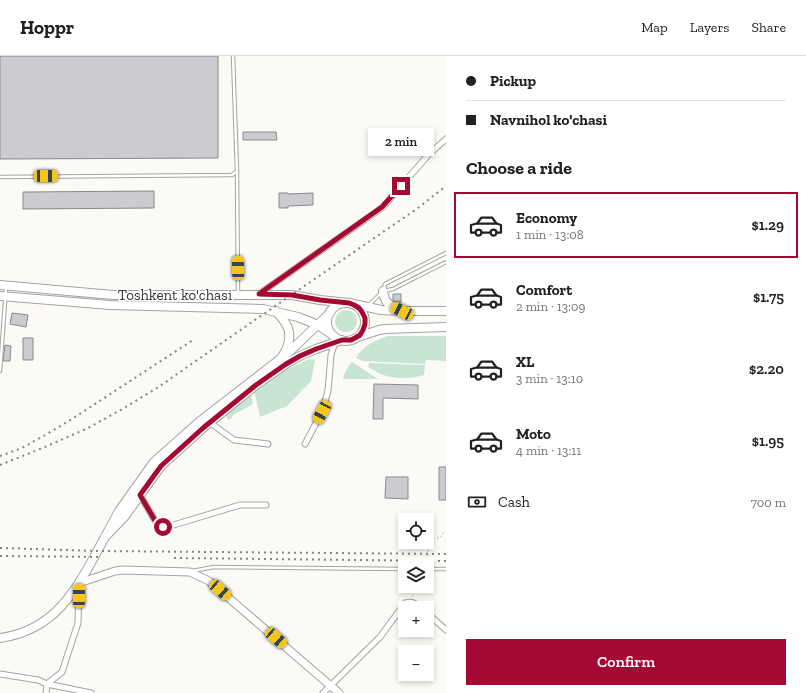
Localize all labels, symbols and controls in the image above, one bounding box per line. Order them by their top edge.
text: Hoppr [20,16,74,39]
text: Map [641,19,668,36]
text: Layers [690,19,729,36]
text: Share [751,19,786,36]
text: Pickup [490,72,536,90]
text: Navnihol ko'chasi [490,111,607,129]
callout: 2 min [368,128,434,156]
text: 2 min [385,134,417,149]
text: Choose a ride [466,157,572,179]
car [34,170,58,182]
route end [392,177,410,195]
icon: car [468,207,504,243]
text: Economy [516,209,577,227]
text: $1.29 [752,216,784,234]
text: 1 min · 13:08 [516,227,584,242]
car [232,256,244,280]
icon: car [468,279,504,315]
text: Comfort [516,281,572,299]
street label: Toshkent ko'chasi [118,286,232,304]
text: $1.75 [753,288,784,306]
text: 2 min · 13:09 [516,299,585,314]
car [389,300,415,322]
icon: car [468,351,504,387]
text: XL [516,353,534,371]
text: $2.20 [749,360,784,378]
text: 3 min · 13:10 [516,371,583,386]
car [311,399,333,425]
icon: car [468,423,504,459]
text: Moto [516,425,551,443]
text: $1.95 [752,432,784,450]
text: 4 min · 13:11 [516,443,581,458]
icon: cash [466,491,488,513]
text: Cash [498,493,530,511]
text: 700 m [751,495,786,510]
map controls [398,513,434,681]
button: locate [398,513,434,549]
route start [154,518,172,536]
button: layers [398,557,434,593]
car [207,578,233,602]
car [73,584,85,608]
button: + [398,601,434,637]
car [263,626,289,650]
button: Confirm [466,639,786,685]
button: − [398,645,434,681]

